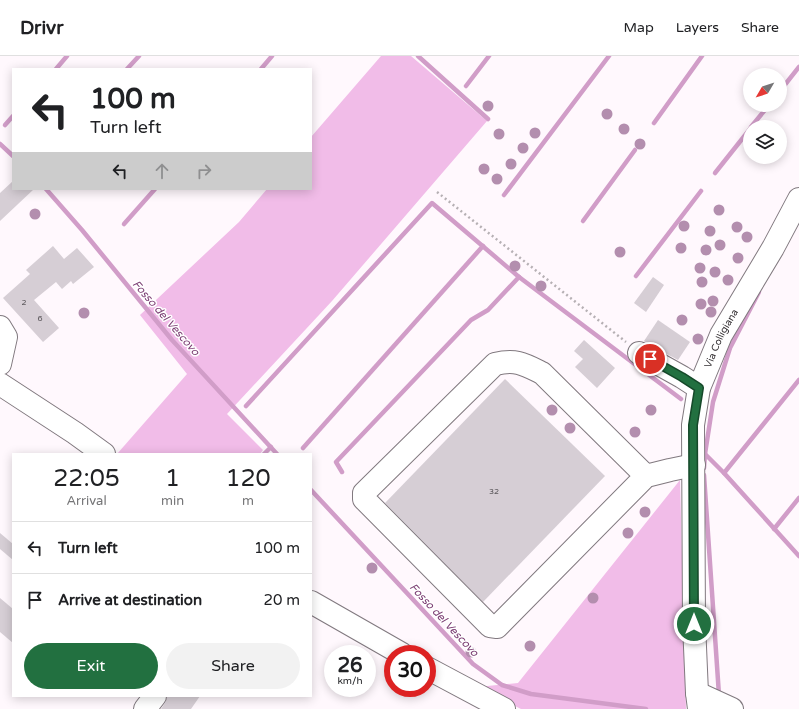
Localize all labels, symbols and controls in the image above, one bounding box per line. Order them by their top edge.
text: Drivr [20,17,63,39]
text: Map [624,19,654,36]
text: Layers [676,19,719,36]
text: Share [741,19,779,36]
north arrow [743,68,787,112]
map controls [743,68,787,164]
text: 100 m [90,82,176,116]
icon: left [24,84,76,136]
text: Turn left [90,116,162,138]
button: layers [743,120,787,164]
icon: left [109,160,131,182]
icon: ahead [151,160,173,182]
icon: right [193,160,215,182]
water label: Fosso del Vescovo [130,278,203,359]
house number: 2 [21,298,27,307]
street label: Via Colligiana [702,307,741,370]
house number: 6 [37,314,43,323]
pin [633,342,667,376]
icon: arrive [639,348,661,370]
text: 22:05 [53,464,120,493]
text: 1 [165,464,180,493]
text: 120 [225,464,271,493]
house number: 32 [489,487,499,496]
text: Arrival [66,493,107,509]
text: min [161,493,184,509]
text: m [242,493,254,509]
icon: left [24,537,46,559]
text: Turn left [58,539,118,557]
text: 100 m [254,539,300,557]
water label: Fosso del Vescovo [407,581,482,660]
icon: arrive [24,589,46,611]
text: Arrive at destination [58,591,202,609]
text: 20 m [263,591,300,609]
position arrow [673,603,715,645]
button: Exit [24,643,158,689]
button: Share [166,643,300,689]
speed limit sign: 30 [384,645,436,697]
text: 26 [337,654,363,678]
text: km/h [337,675,363,687]

